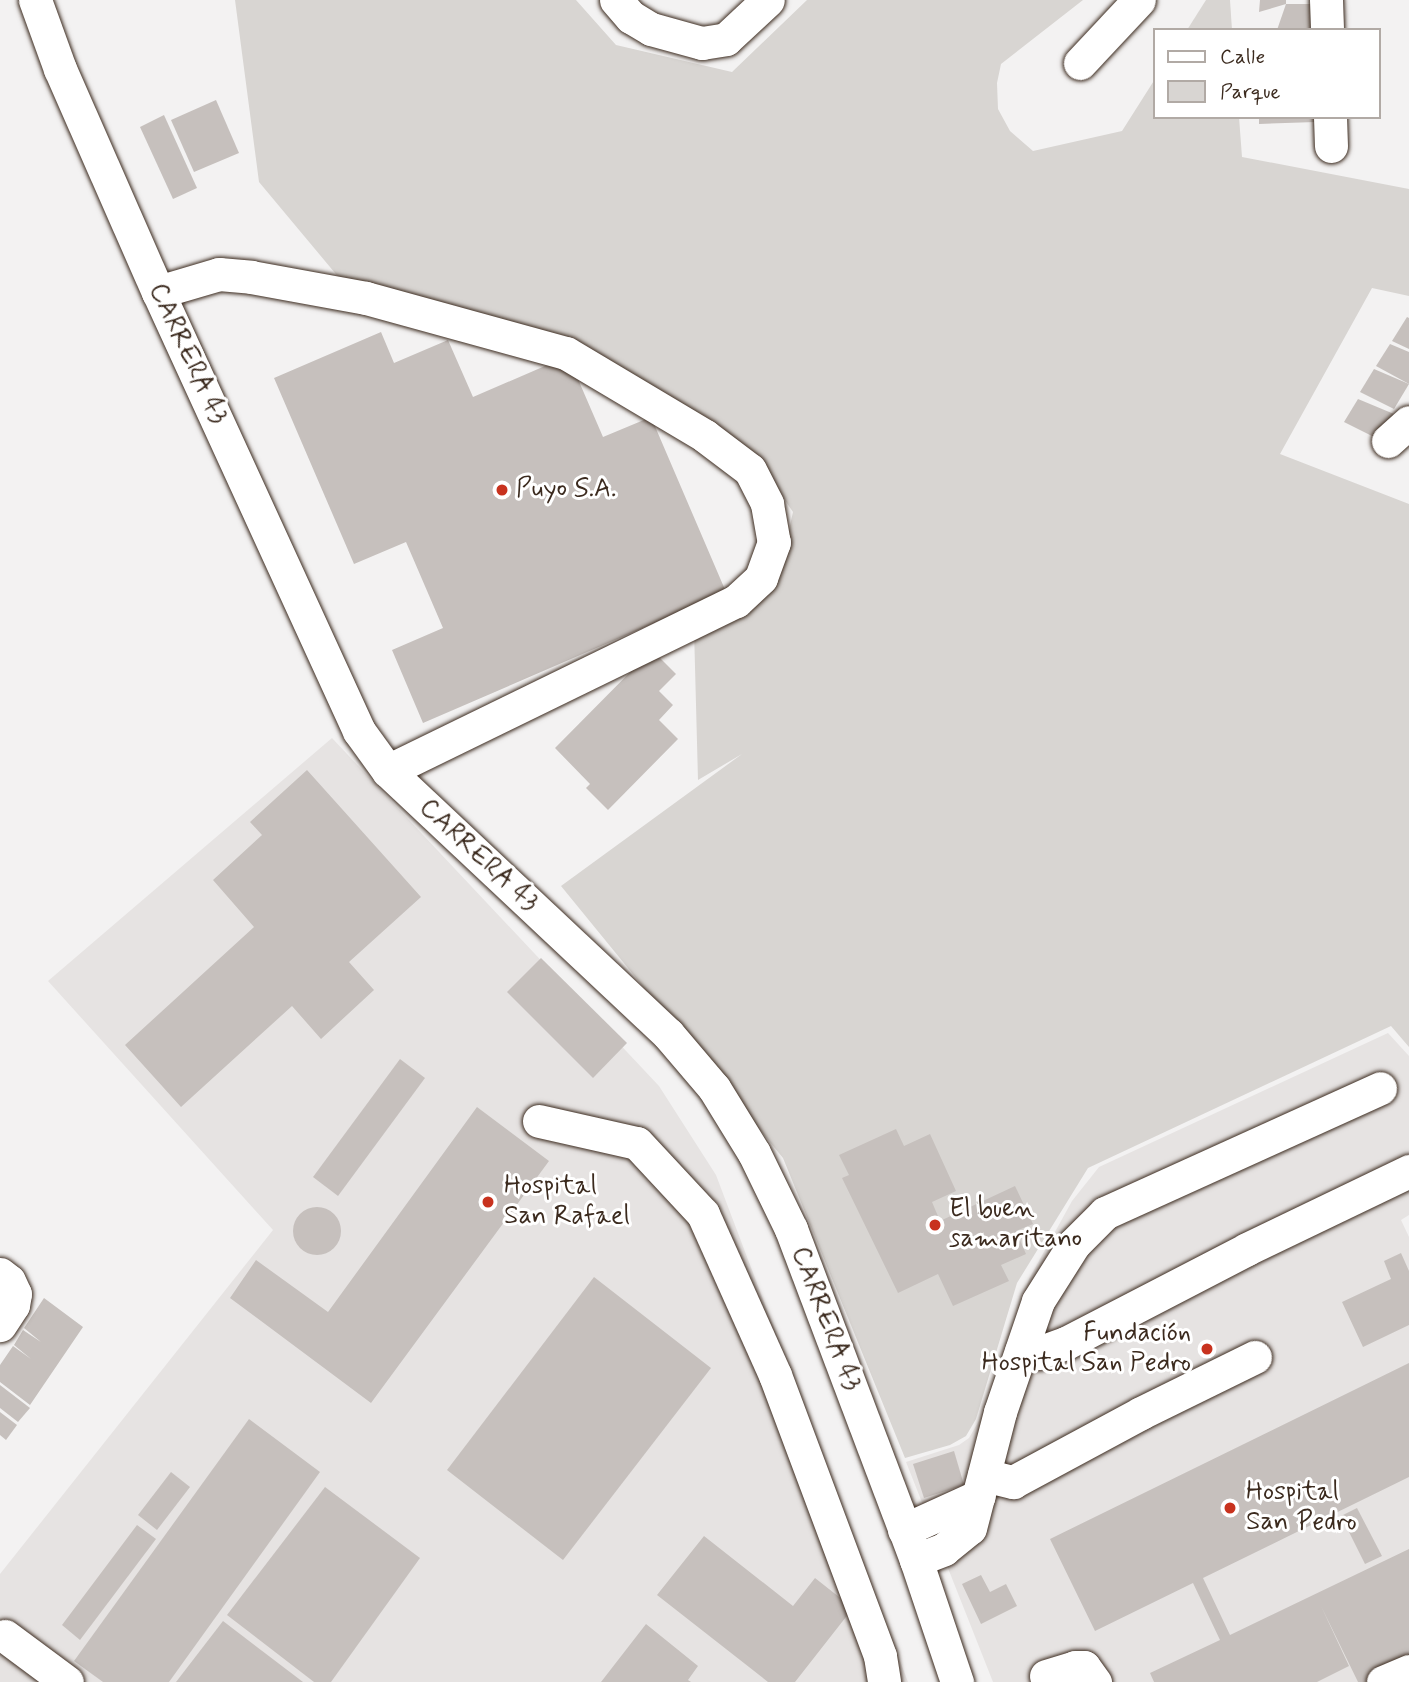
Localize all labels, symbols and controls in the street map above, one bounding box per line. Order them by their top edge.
legend [1154,28,1381,119]
text: Calle [1220,43,1265,71]
text: Parque [1220,78,1280,106]
street label: CARRERA 43 [141,279,233,429]
place label: Puyo S.A. [516,474,616,506]
marker: Puyo S.A. [494,482,510,498]
street label: CARRERA 43 [412,793,544,919]
place label: Hospital San Rafael [504,1171,624,1232]
marker: Hospital San Rafael [478,1192,498,1212]
place label: El buen samaritano [949,1194,1082,1256]
marker: El buen samaritano [927,1217,943,1233]
street label: CARRERA 43 [783,1243,867,1395]
place label: Fundación Hospital San Pedro [982,1318,1191,1380]
marker: Fundación Hospital San Pedro [1197,1339,1217,1359]
place label: Hospital San Pedro [1246,1477,1355,1538]
marker: Hospital San Pedro [1220,1498,1240,1518]

